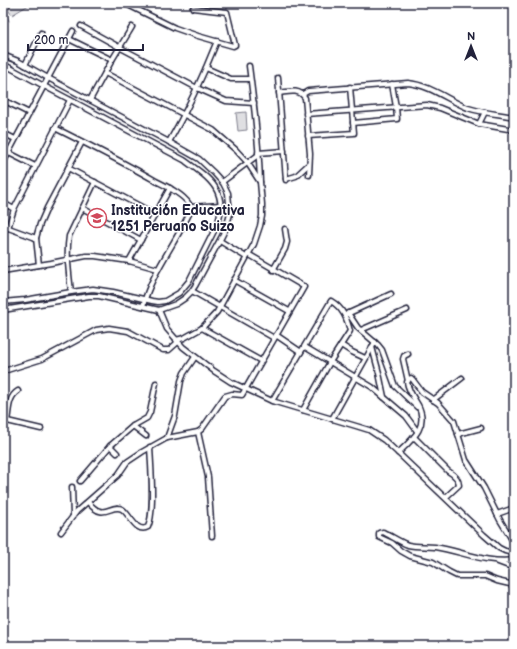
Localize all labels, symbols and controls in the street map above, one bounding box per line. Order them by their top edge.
scale bar [28,26,143,52]
north arrow [451,26,491,66]
text: N [467,30,475,43]
text: 200 m [34,33,68,48]
place label: Institución Educativa 1251 Peruano Suizo [111,202,245,235]
school or university icon: Institución Educativa 1251 Peruano Suizo [86,207,108,229]

